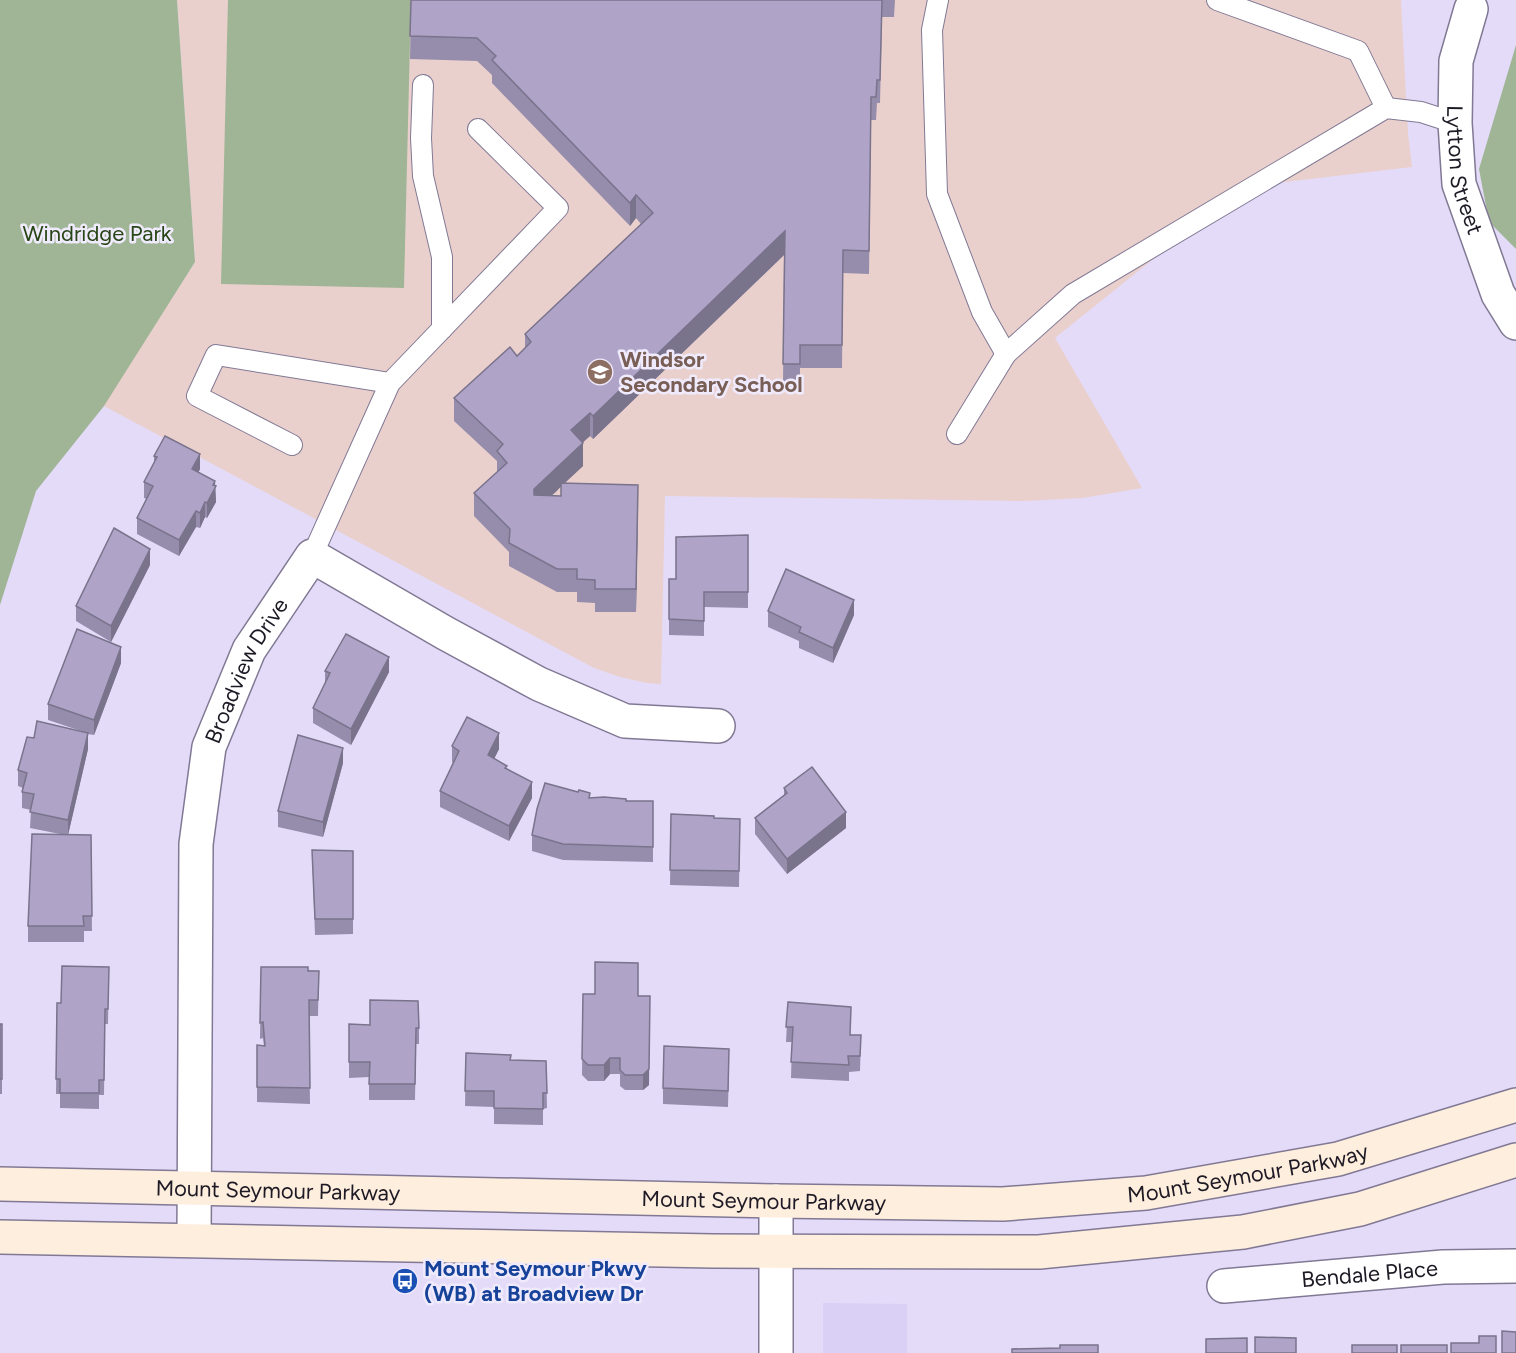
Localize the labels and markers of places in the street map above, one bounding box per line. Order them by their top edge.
place label: Windsor Secondary School [620,346,803,398]
school or university icon: Windsor Secondary School [585,357,615,387]
place label: Mount Seymour Pkwy (WB) at Broadview Dr [424,1255,647,1307]
bus stop icon: Mount Seymour Pkwy (WB) at Broadview Dr [390,1266,420,1296]

